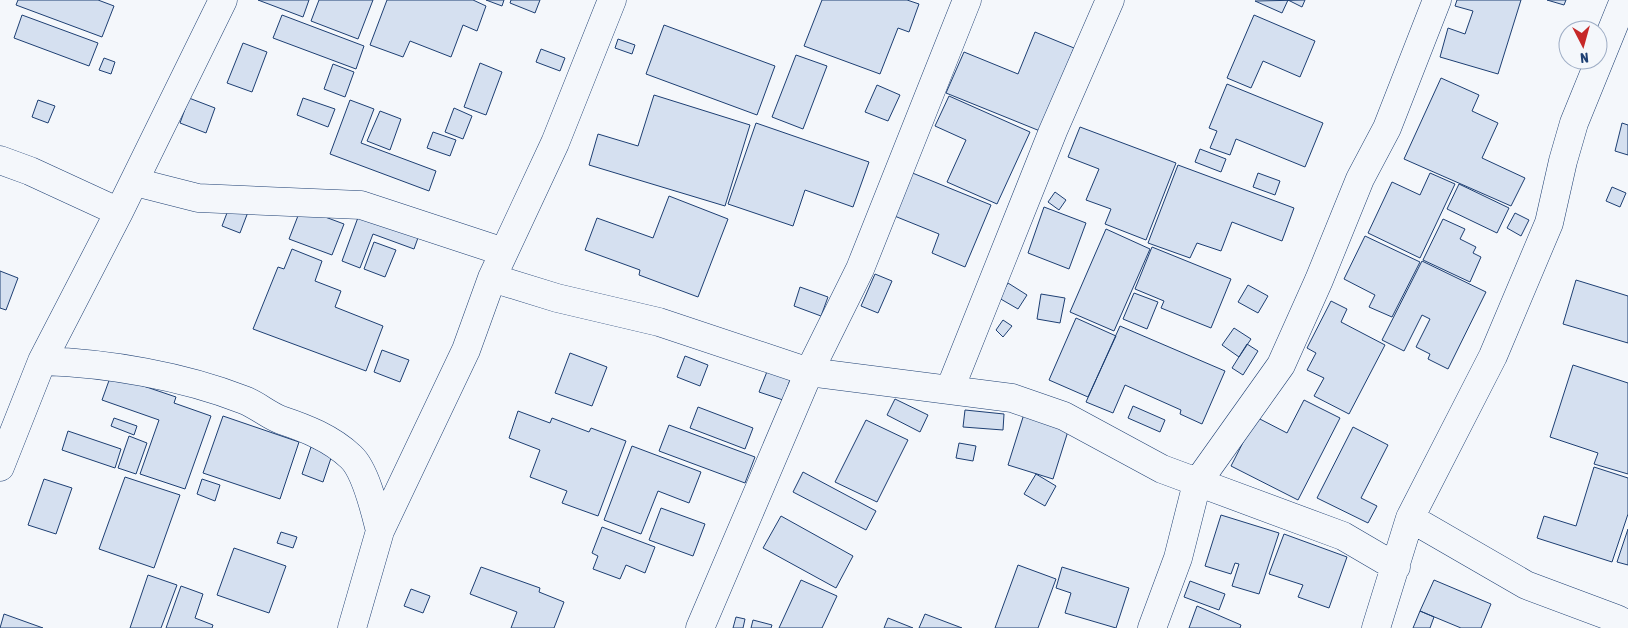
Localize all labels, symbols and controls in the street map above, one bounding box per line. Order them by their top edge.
north arrow [1558,20,1608,70]
text: N [1579,50,1589,66]

